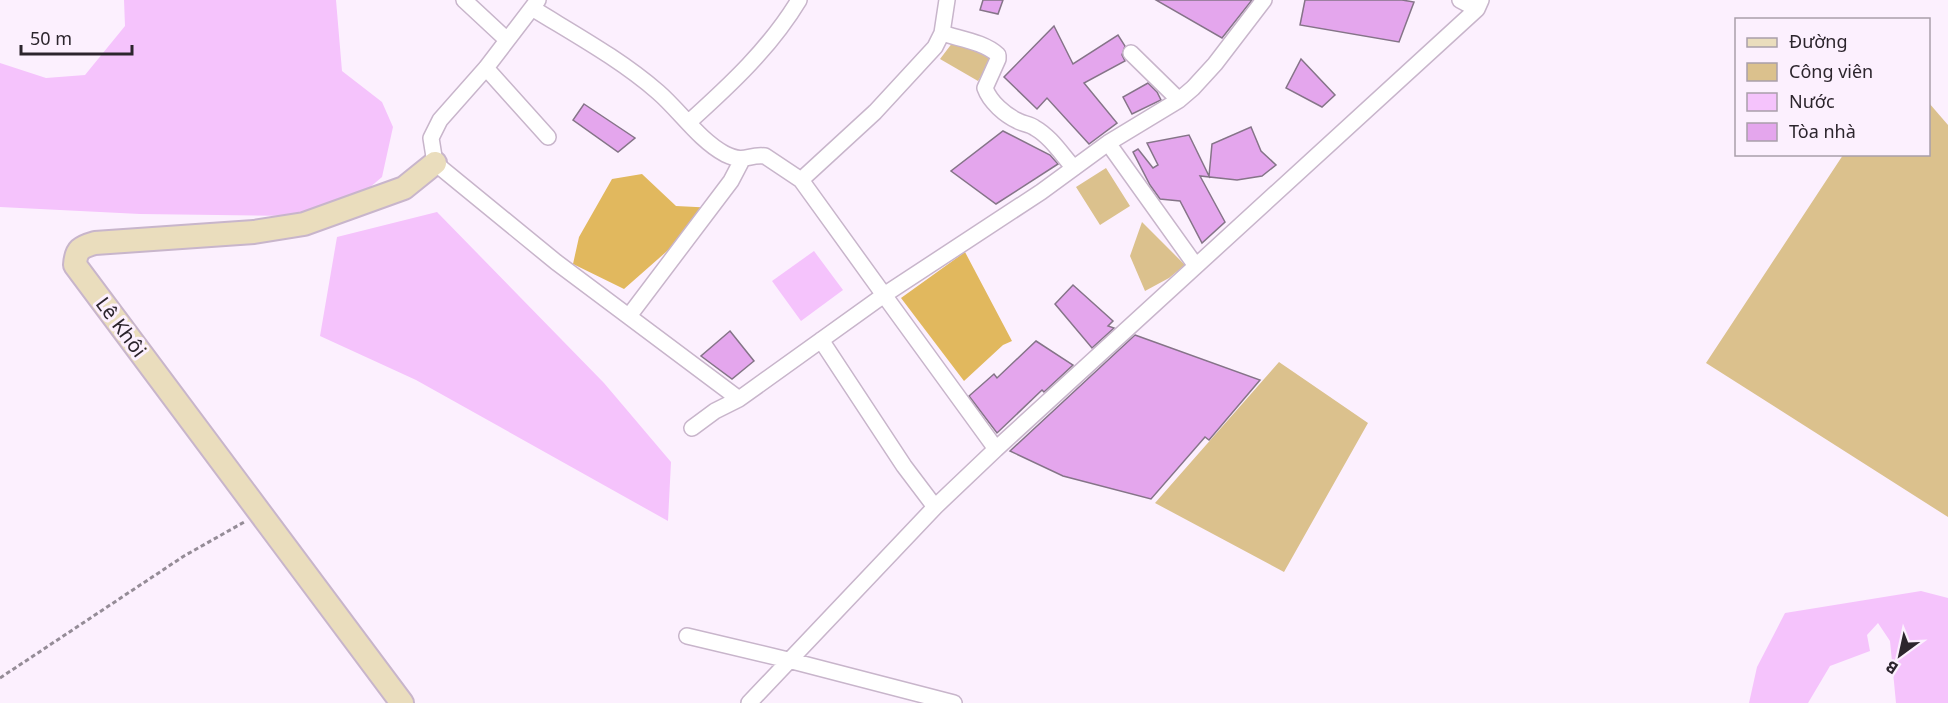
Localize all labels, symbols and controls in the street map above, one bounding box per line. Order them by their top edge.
scale bar [21,18,132,56]
legend [1735,18,1930,156]
text: 50 m [30,26,72,50]
text: Đường [1789,29,1848,53]
text: Công viên [1789,59,1873,83]
text: Nước [1789,89,1835,113]
text: Tòa nhà [1789,119,1856,143]
street label: Lê Khôi [90,291,153,362]
north arrow [1870,625,1930,685]
text: B [1881,655,1902,680]

